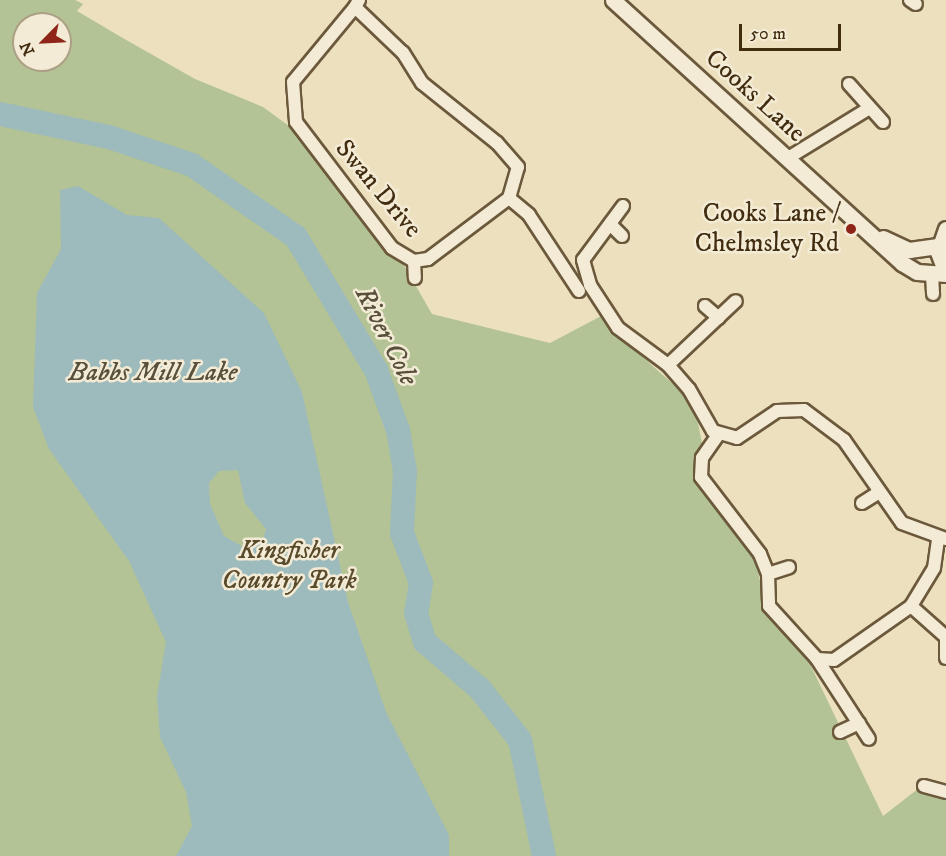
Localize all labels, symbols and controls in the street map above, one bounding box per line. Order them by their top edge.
north arrow [12,12,72,72]
scale bar [742,12,844,50]
text: 50 m [750,23,786,45]
text: N [16,38,39,59]
street label: Cooks Lane [699,43,811,149]
street label: Swan Drive [328,134,428,244]
place label: Cooks Lane / Chelmsley Rd [695,198,839,260]
marker: Cooks Lane / Chelmsley Rd [844,222,858,236]
water label: River Cole [347,281,425,391]
water label: Babbs Mill Lake [69,357,237,389]
park label: Kingfisher Country Park [221,535,357,596]

